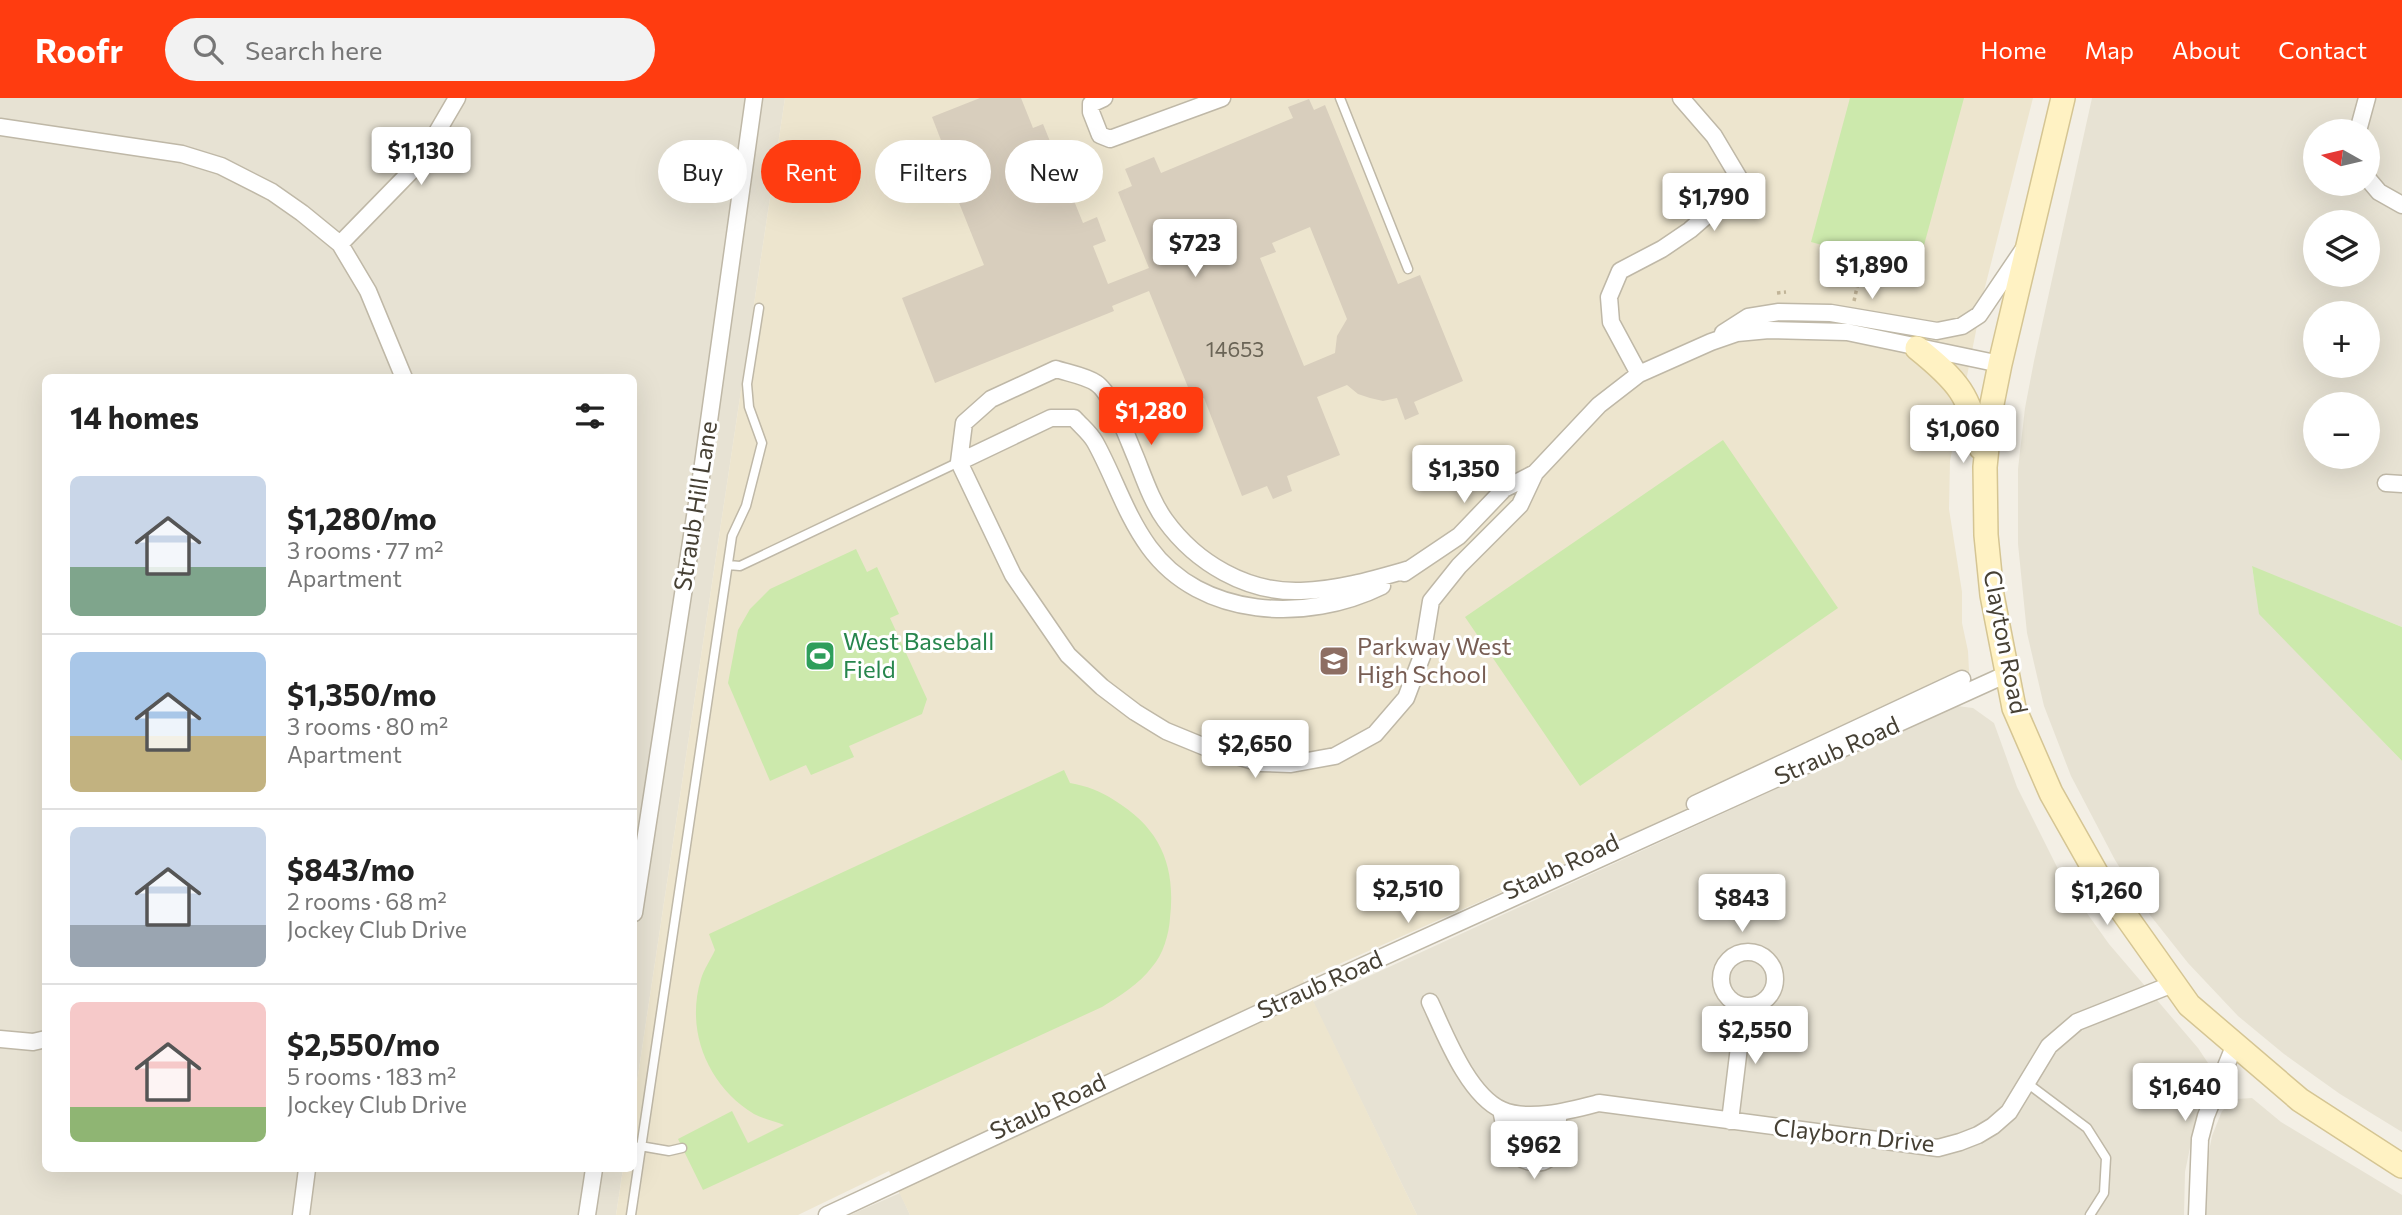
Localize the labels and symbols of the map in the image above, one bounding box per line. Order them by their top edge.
north arrow [2303,119,2380,196]
pin: $1,130 [364,127,478,187]
pin: $1,790 [1657,174,1771,233]
pin: $723 [1154,220,1236,279]
pin: $1,890 [1815,242,1929,301]
house number: 14653 [1206,336,1264,361]
pin: $1,280 [1094,388,1208,447]
pin: $1,060 [1906,406,2020,465]
street label: Straub Hill Lane [667,419,722,593]
pin: $1,350 [1407,446,1521,505]
street label: Clayton Road [1978,567,2035,716]
place label: West Baseball Field [843,626,994,683]
place label: Parkway West High School [1357,631,1512,688]
sports icon: West Baseball Field [803,639,837,673]
school or university icon: Parkway West High School [1317,644,1351,678]
street label: Straub Road [1769,709,1903,790]
pin: $2,650 [1198,720,1312,780]
street label: Staub Road [1498,826,1623,905]
pin: $2,510 [1351,866,1465,925]
pin: $1,260 [2050,868,2164,927]
pin: $843 [1701,874,1783,934]
street label: Straub Road [1252,943,1386,1024]
pin: $2,550 [1698,1006,1812,1066]
pin: $1,640 [2128,1063,2242,1123]
street label: Staub Road [985,1066,1110,1145]
street label: Clayborn Drive [1772,1112,1936,1157]
pin: $962 [1493,1122,1575,1181]

